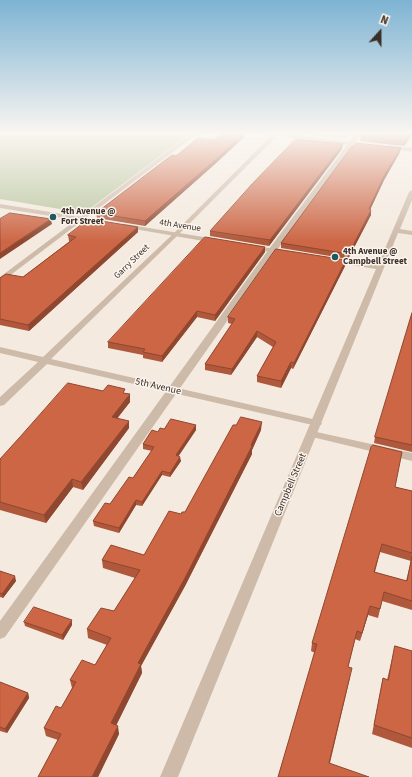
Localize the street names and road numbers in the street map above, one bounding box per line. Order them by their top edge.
street label: 4th Avenue [158,217,202,235]
street label: Garry Street [112,242,152,282]
street label: 5th Avenue [134,376,182,398]
street label: Campbell Street [272,452,310,518]

